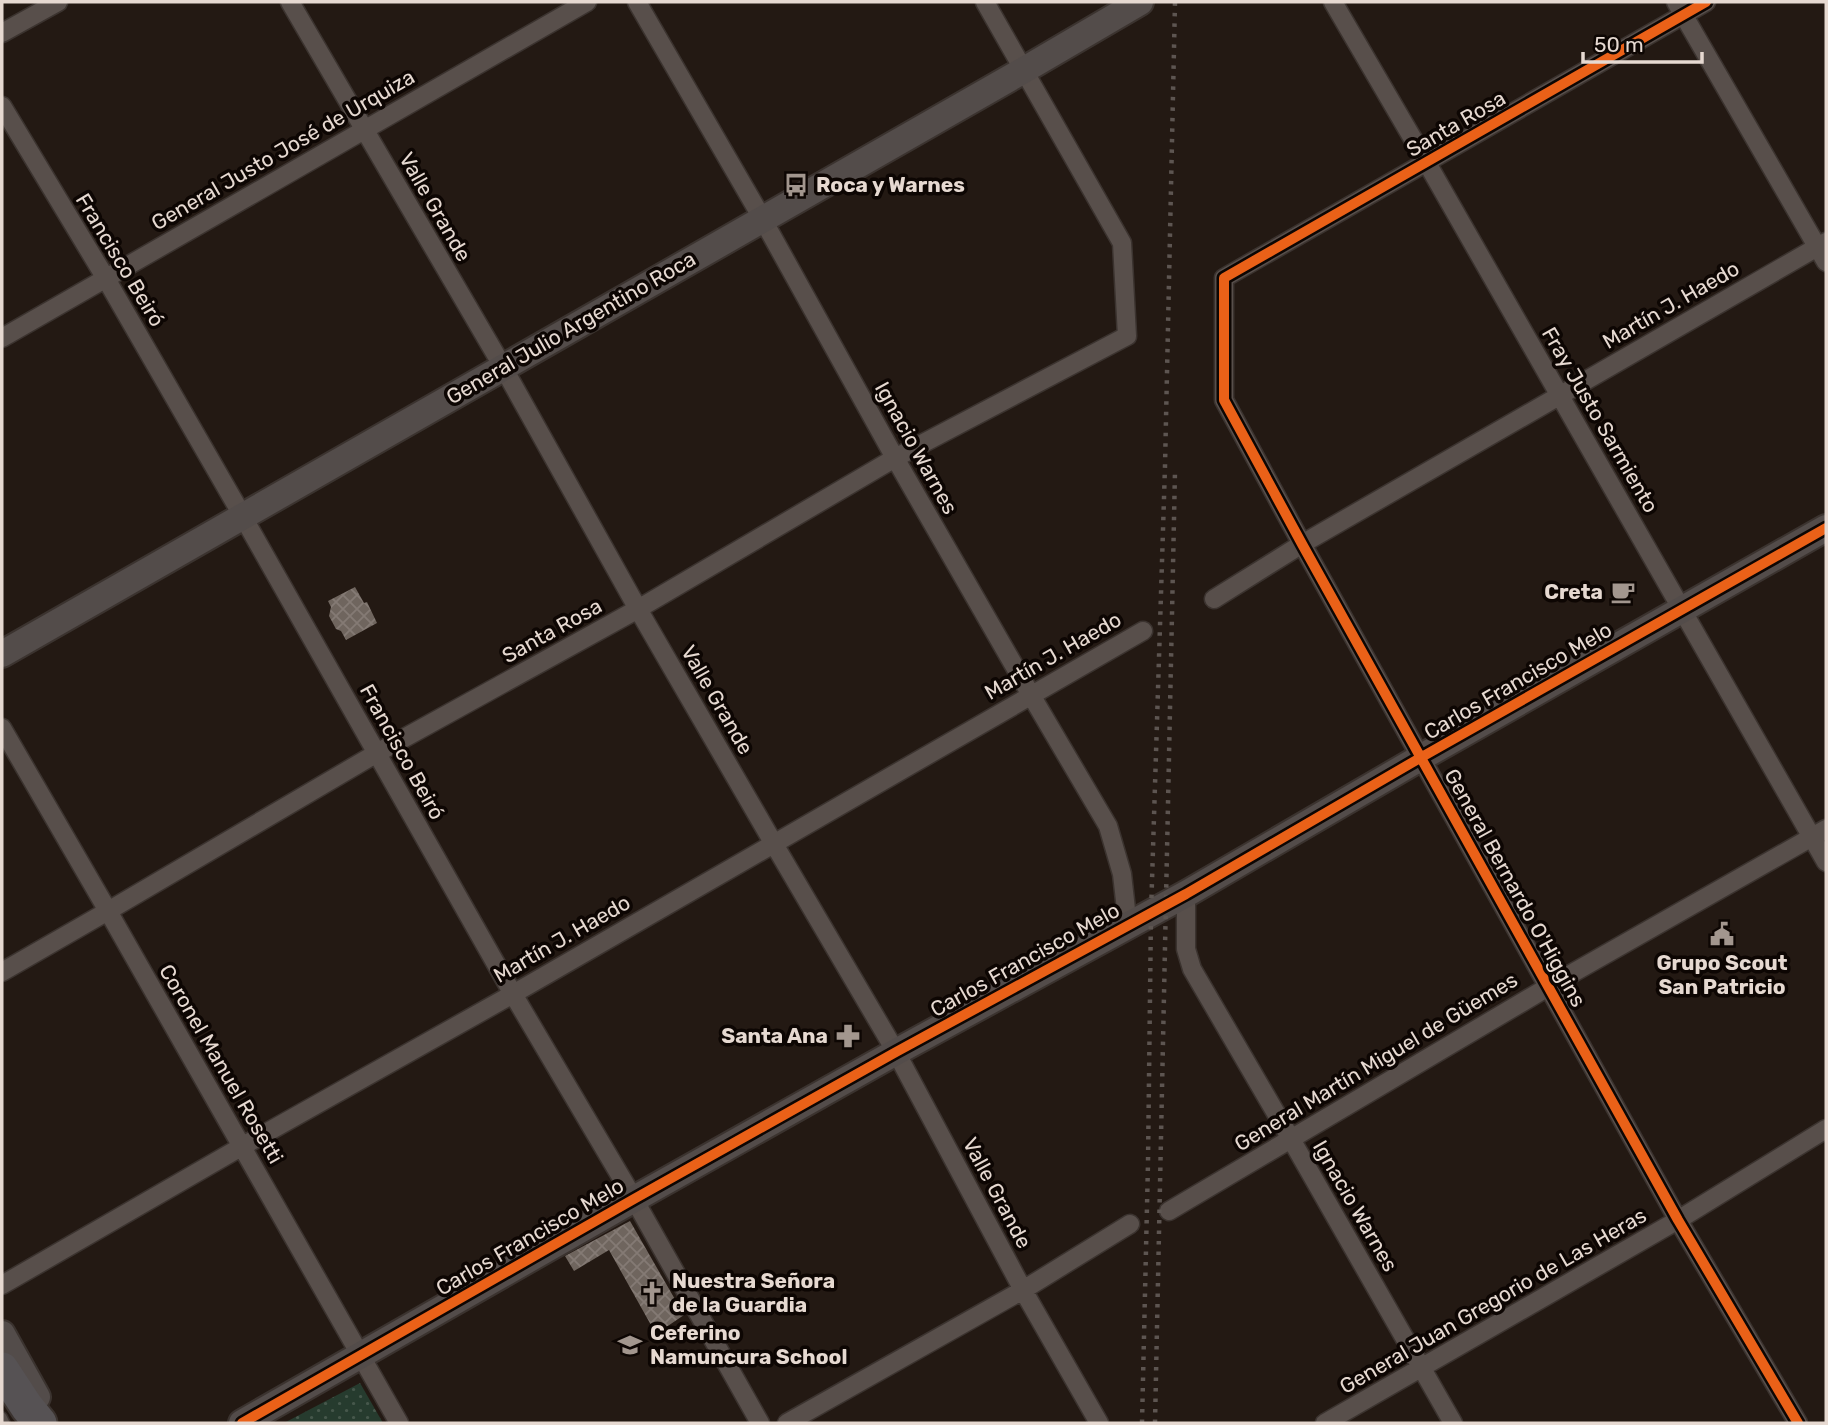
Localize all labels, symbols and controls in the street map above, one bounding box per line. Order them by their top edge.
scale bar [1583,21,1702,65]
text: 50 m [1594,32,1644,57]
street label: General Justo José de Urquiza [147,64,419,235]
street label: Santa Rosa [1402,85,1510,162]
street label: Valle Grande [394,148,477,266]
bus stop icon: Roca y Warnes [782,171,810,199]
place label: Roca y Warnes [816,172,965,197]
street label: Francisco Beiró [71,189,170,331]
street label: General Julio Argentino Roca [442,246,700,409]
street label: Martín J. Haedo [1598,255,1744,354]
street label: Fray Justo Sarmiento [1537,322,1664,517]
street label: Ignacio Warnes [870,377,963,518]
cafe icon: Creta [1609,578,1637,606]
place label: Creta [1544,579,1603,604]
street label: Santa Rosa [498,593,606,668]
street label: Martín J. Haedo [980,606,1126,705]
street label: Carlos Francisco Melo [1420,617,1616,745]
street label: Valle Grande [676,641,759,759]
street label: Francisco Beiró [355,680,450,824]
street label: General Bernardo O'Higgins [1439,764,1591,1011]
street label: Martín J. Haedo [489,889,635,988]
street label: Carlos Francisco Melo [926,897,1124,1022]
public building icon: Grupo Scout San Patricio [1708,920,1736,948]
place label: Grupo Scout San Patricio [1656,950,1788,999]
street label: Coronel Manuel Rosetti [154,960,289,1168]
street label: General Martín Miguel de Güemes [1230,967,1522,1156]
pharmacy icon: Santa Ana [834,1022,862,1050]
place label: Santa Ana [721,1023,828,1048]
street label: Valle Grande [958,1133,1037,1252]
street label: Ignacio Warnes [1308,1136,1403,1276]
street label: Carlos Francisco Melo [432,1173,628,1301]
street label: General Juan Gregorio de Las Heras [1335,1202,1650,1399]
place label: Nuestra Señora de la Guardia [672,1268,835,1317]
church icon: Nuestra Señora de la Guardia [638,1279,666,1307]
place label: Ceferino Namuncura School [650,1320,847,1369]
school or university icon: Ceferino Namuncura School [616,1331,644,1359]

